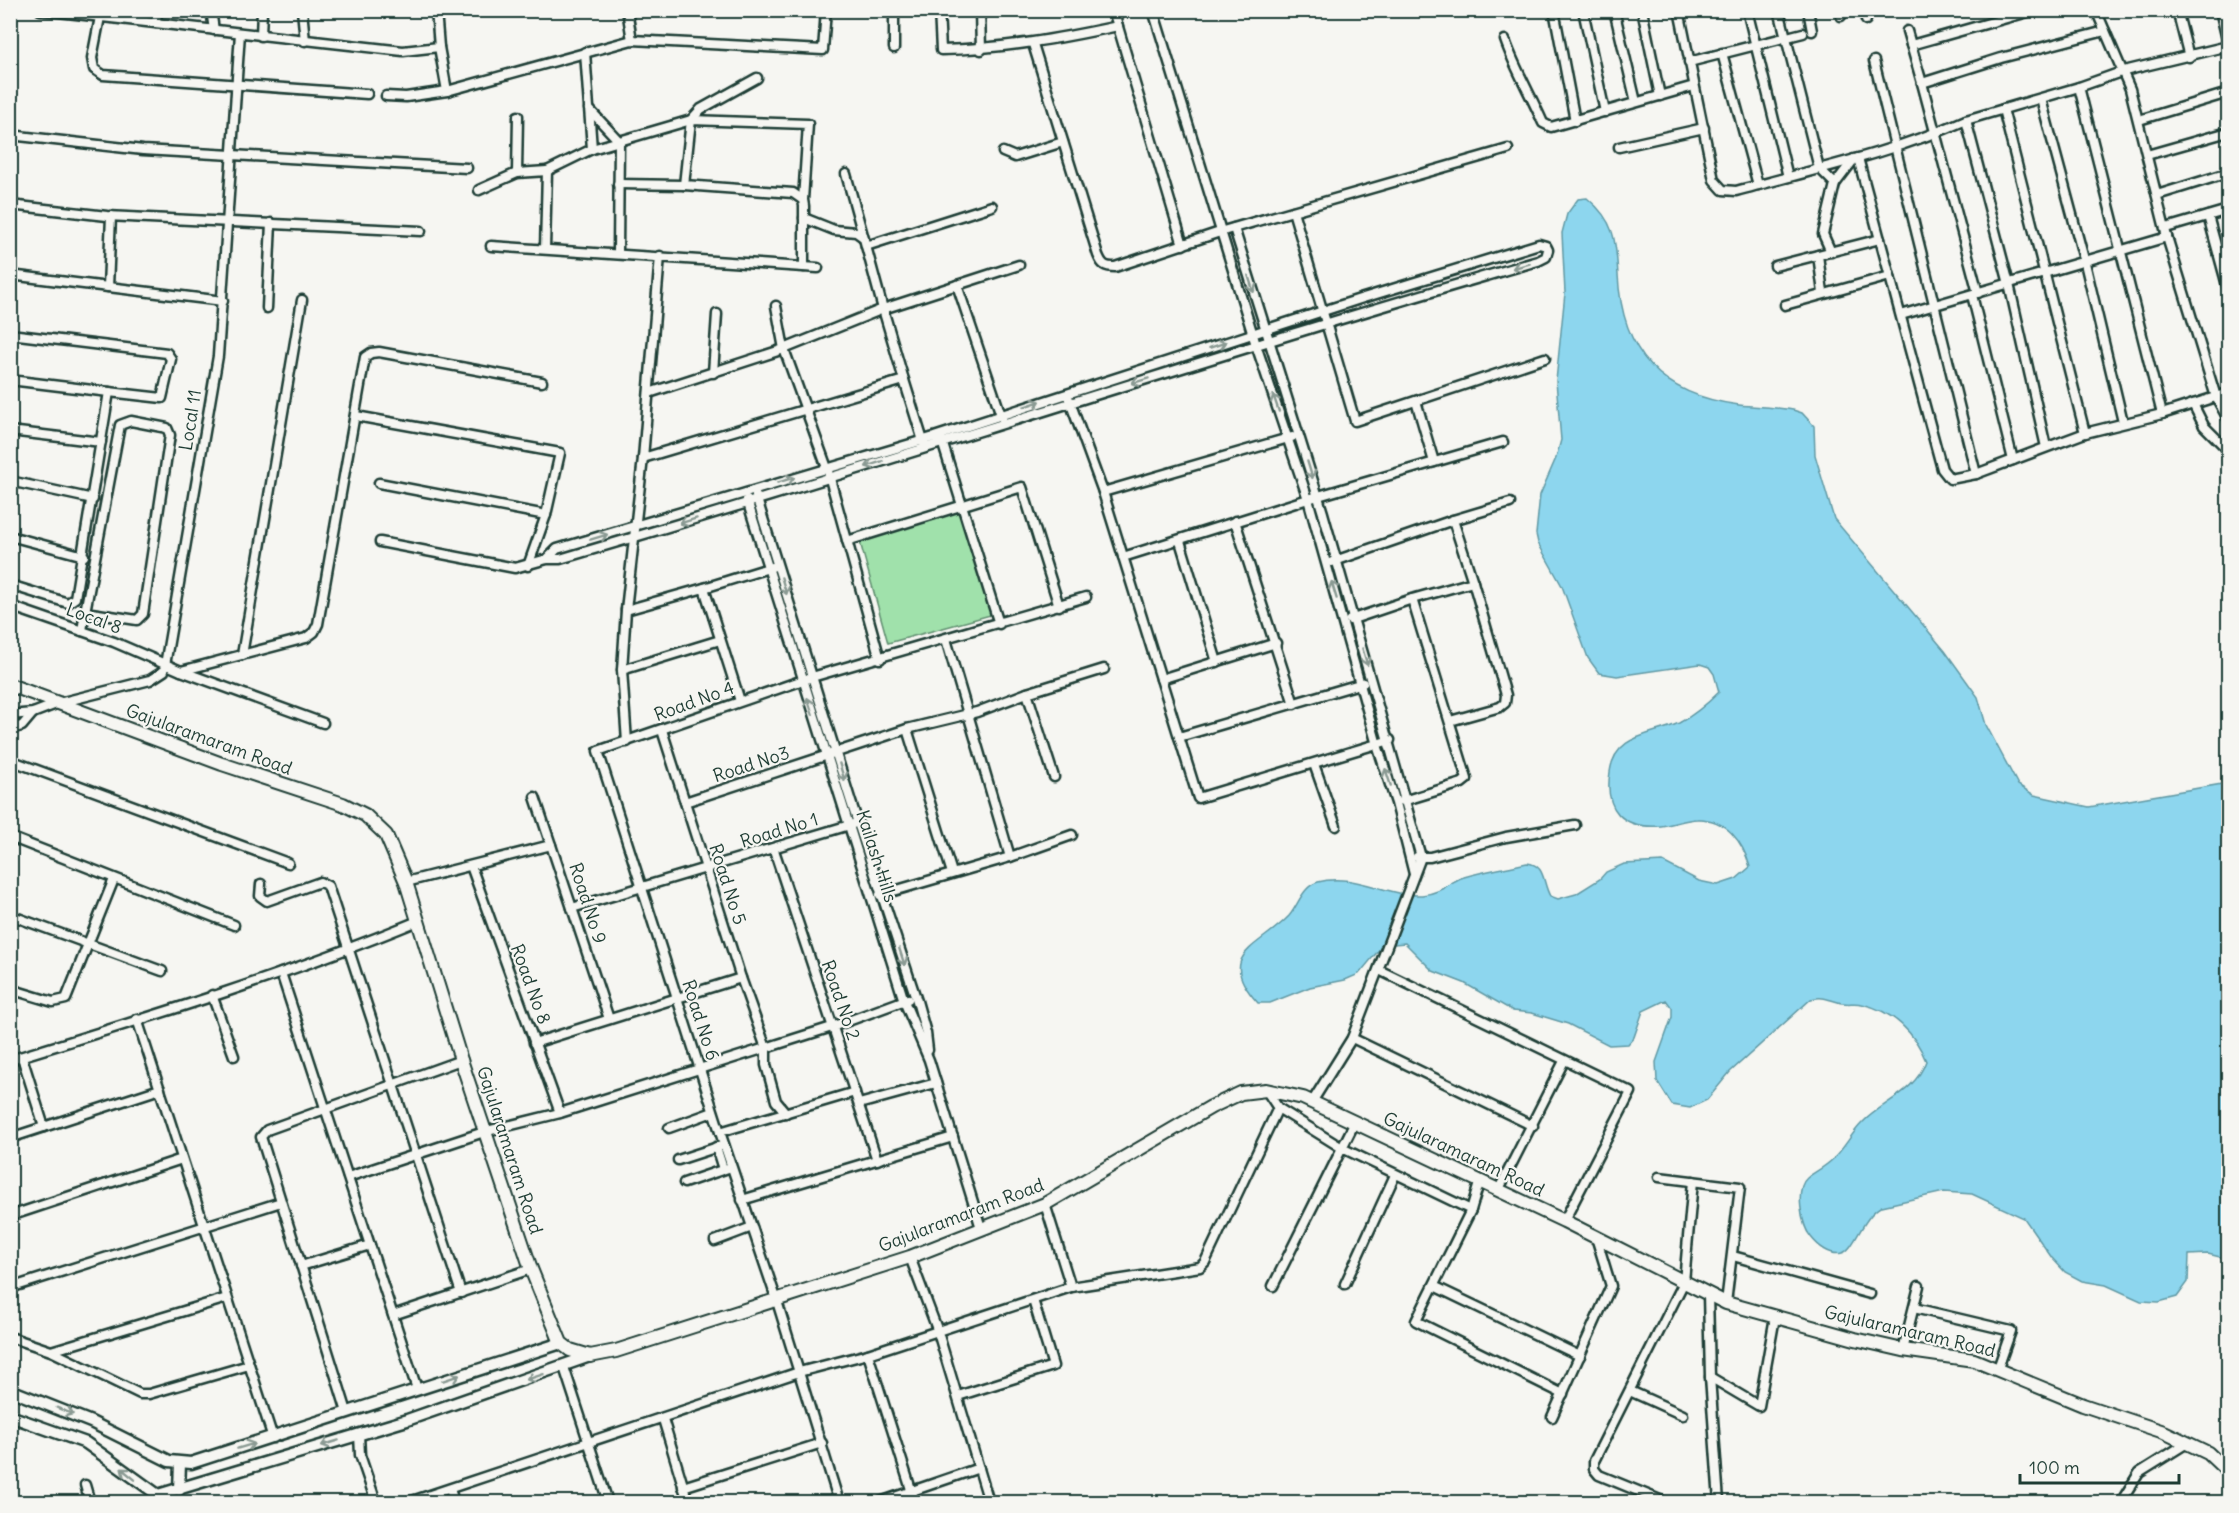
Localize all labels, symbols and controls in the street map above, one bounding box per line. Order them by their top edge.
one-way arrow [1512,261,1531,272]
one-way arrow [1247,274,1258,293]
one-way arrow [1208,339,1227,350]
one-way arrow [1131,376,1150,387]
street label: Local 11 [174,388,206,452]
one-way arrow [1270,394,1281,413]
one-way arrow [1023,398,1041,409]
one-way arrow [865,459,884,470]
one-way arrow [1305,460,1316,479]
one-way arrow [776,474,795,485]
one-way arrow [679,516,698,527]
one-way arrow [589,531,608,542]
one-way arrow [779,576,790,595]
one-way arrow [1328,581,1339,600]
street label: Local 8 [63,597,125,639]
one-way arrow [1360,647,1371,666]
street label: Road No 4 [651,676,737,726]
one-way arrow [804,697,815,716]
street label: Gajularamaram Road [123,698,296,780]
street label: Road No3 [710,741,792,787]
one-way arrow [837,762,848,781]
one-way arrow [1381,768,1392,787]
street label: Road No 1 [737,807,821,853]
street label: Kailash Hills [851,807,903,905]
street label: Road No 5 [704,841,752,927]
street label: Road No 9 [564,860,612,946]
street label: Road No 8 [506,941,556,1027]
one-way arrow [898,947,909,966]
street label: Road No 2 [817,957,865,1043]
street label: Road No 6 [677,977,725,1063]
street label: Gajularamaram Road [472,1063,548,1237]
street label: Gajularamaram Road [1380,1107,1549,1202]
street label: Gajularamaram Road [875,1173,1047,1257]
street label: Gajularamaram Road [1822,1300,1998,1362]
one-way arrow [441,1372,460,1383]
one-way arrow [526,1372,545,1383]
one-way arrow [55,1407,74,1418]
one-way arrow [321,1438,340,1449]
one-way arrow [236,1440,255,1451]
scale bar [2020,1447,2179,1485]
text: 100 m [2029,1456,2080,1479]
one-way arrow [121,1468,137,1481]

